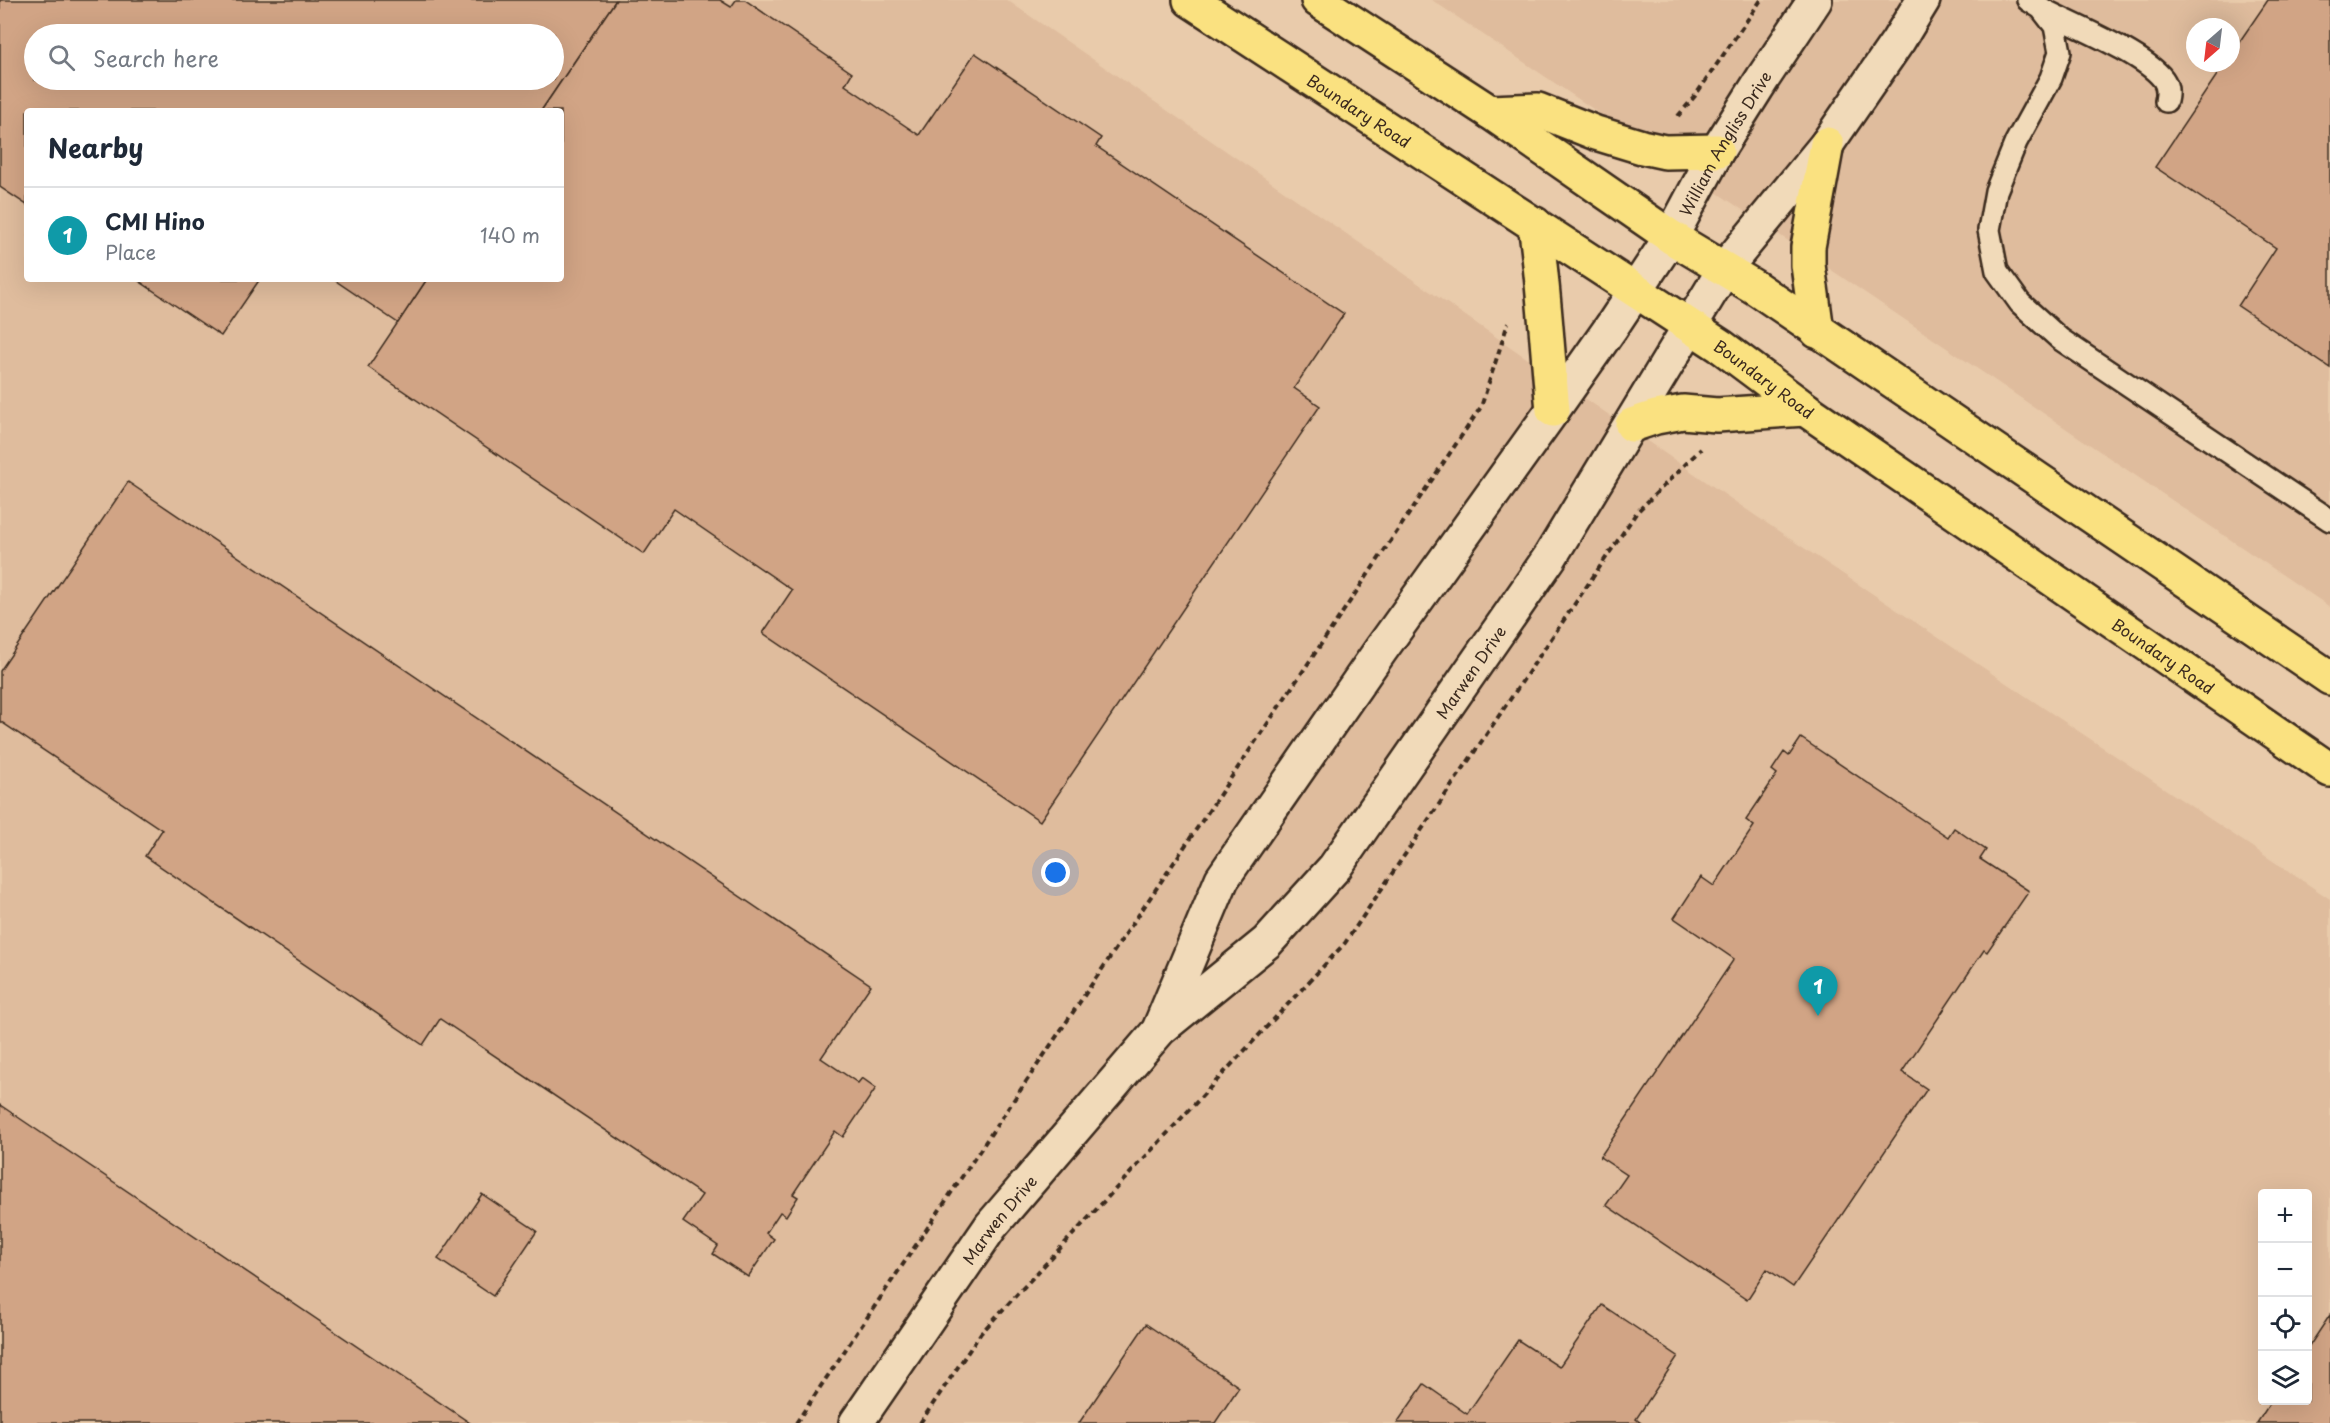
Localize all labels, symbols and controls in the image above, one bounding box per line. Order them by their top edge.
north arrow [2186,18,2240,72]
search box [24,24,564,90]
icon: search [45,41,78,74]
text: Search here [93,41,219,74]
street label: William Angliss Drive [1672,66,1777,220]
street label: Boundary Road [1302,68,1416,153]
text: Nearby [48,128,143,167]
text: CMI Hino [105,204,205,237]
text: 1 [63,220,72,250]
text: 140 m [480,220,540,250]
text: Place [105,237,156,267]
street label: Boundary Road [1710,333,1819,424]
street label: Boundary Road [2107,612,2220,699]
street label: Marwen Drive [1430,620,1511,723]
your location [1041,858,1070,887]
pin: 1 [1798,966,1838,1016]
street label: Marwen Drive [956,1169,1042,1269]
map controls [2258,1189,2312,1405]
button: + [2258,1189,2312,1243]
button: − [2258,1243,2312,1297]
button: locate [2258,1297,2312,1351]
button: layers [2258,1351,2312,1405]

